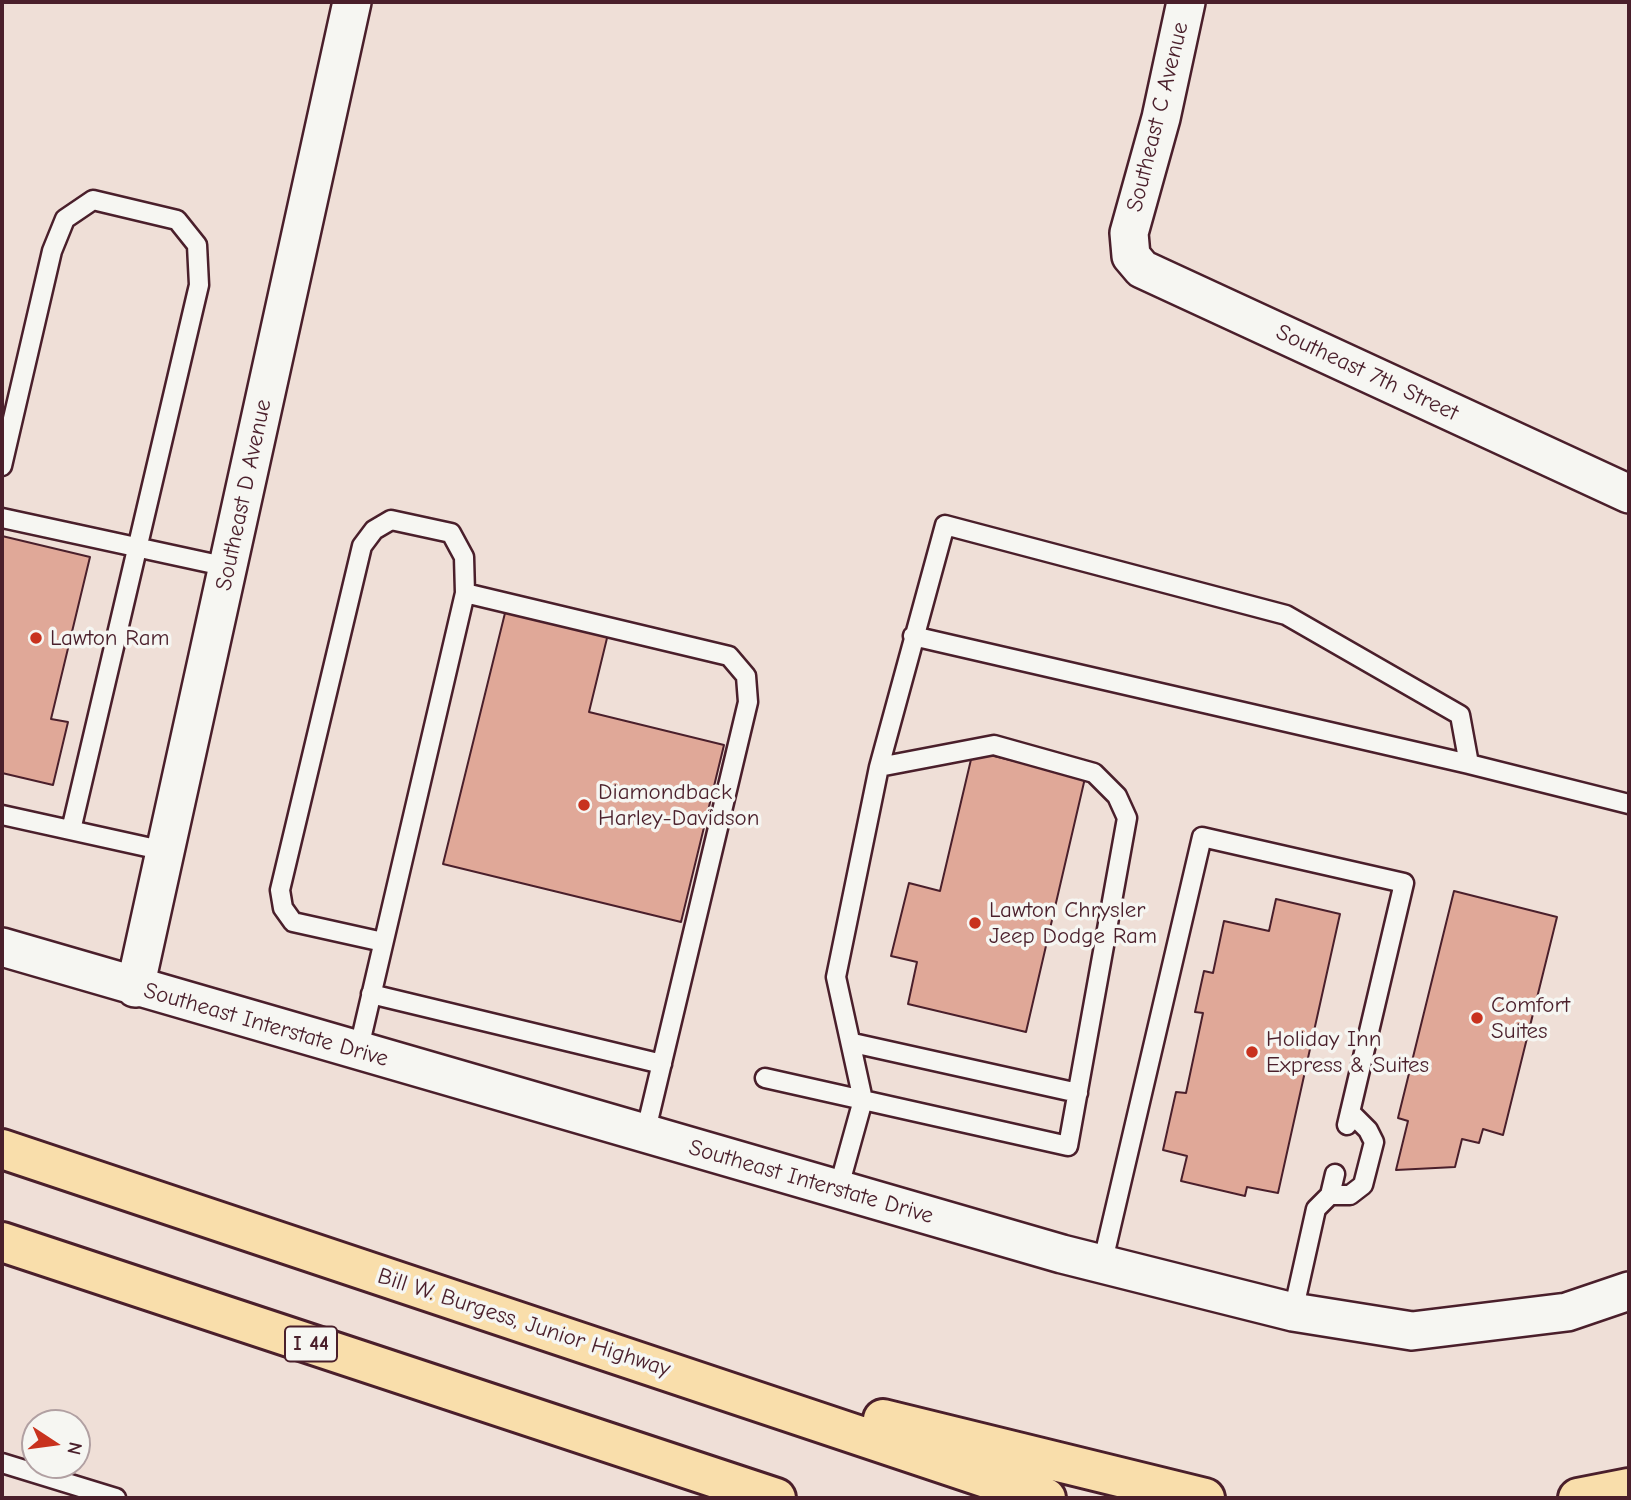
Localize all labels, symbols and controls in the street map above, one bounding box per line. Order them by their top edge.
street label: Southeast C Avenue [1121,19,1195,215]
street label: Southeast 7th Street [1272,319,1462,427]
street label: Southeast D Avenue [210,397,278,593]
place label: Lawton Ram [50,624,170,652]
marker: Lawton Ram [28,630,44,646]
place label: Diamondback Harley-Davidson [598,778,759,832]
marker: Diamondback Harley-Davidson [576,797,592,813]
place label: Lawton Chrysler Jeep Dodge Ram [989,896,1157,950]
marker: Lawton Chrysler Jeep Dodge Ram [967,915,983,931]
street label: Southeast Interstate Drive [141,977,391,1073]
place label: Comfort Suites [1491,991,1570,1045]
marker: Comfort Suites [1469,1010,1485,1026]
place label: Holiday Inn Express & Suites [1266,1025,1429,1079]
marker: Holiday Inn Express & Suites [1244,1044,1260,1060]
street label: Southeast Interstate Drive [686,1134,936,1230]
street label: Bill W. Burgess, Junior Highway [374,1263,674,1383]
road number: I 44 [285,1326,337,1362]
north arrow [21,1409,91,1479]
text: N [62,1440,87,1457]

